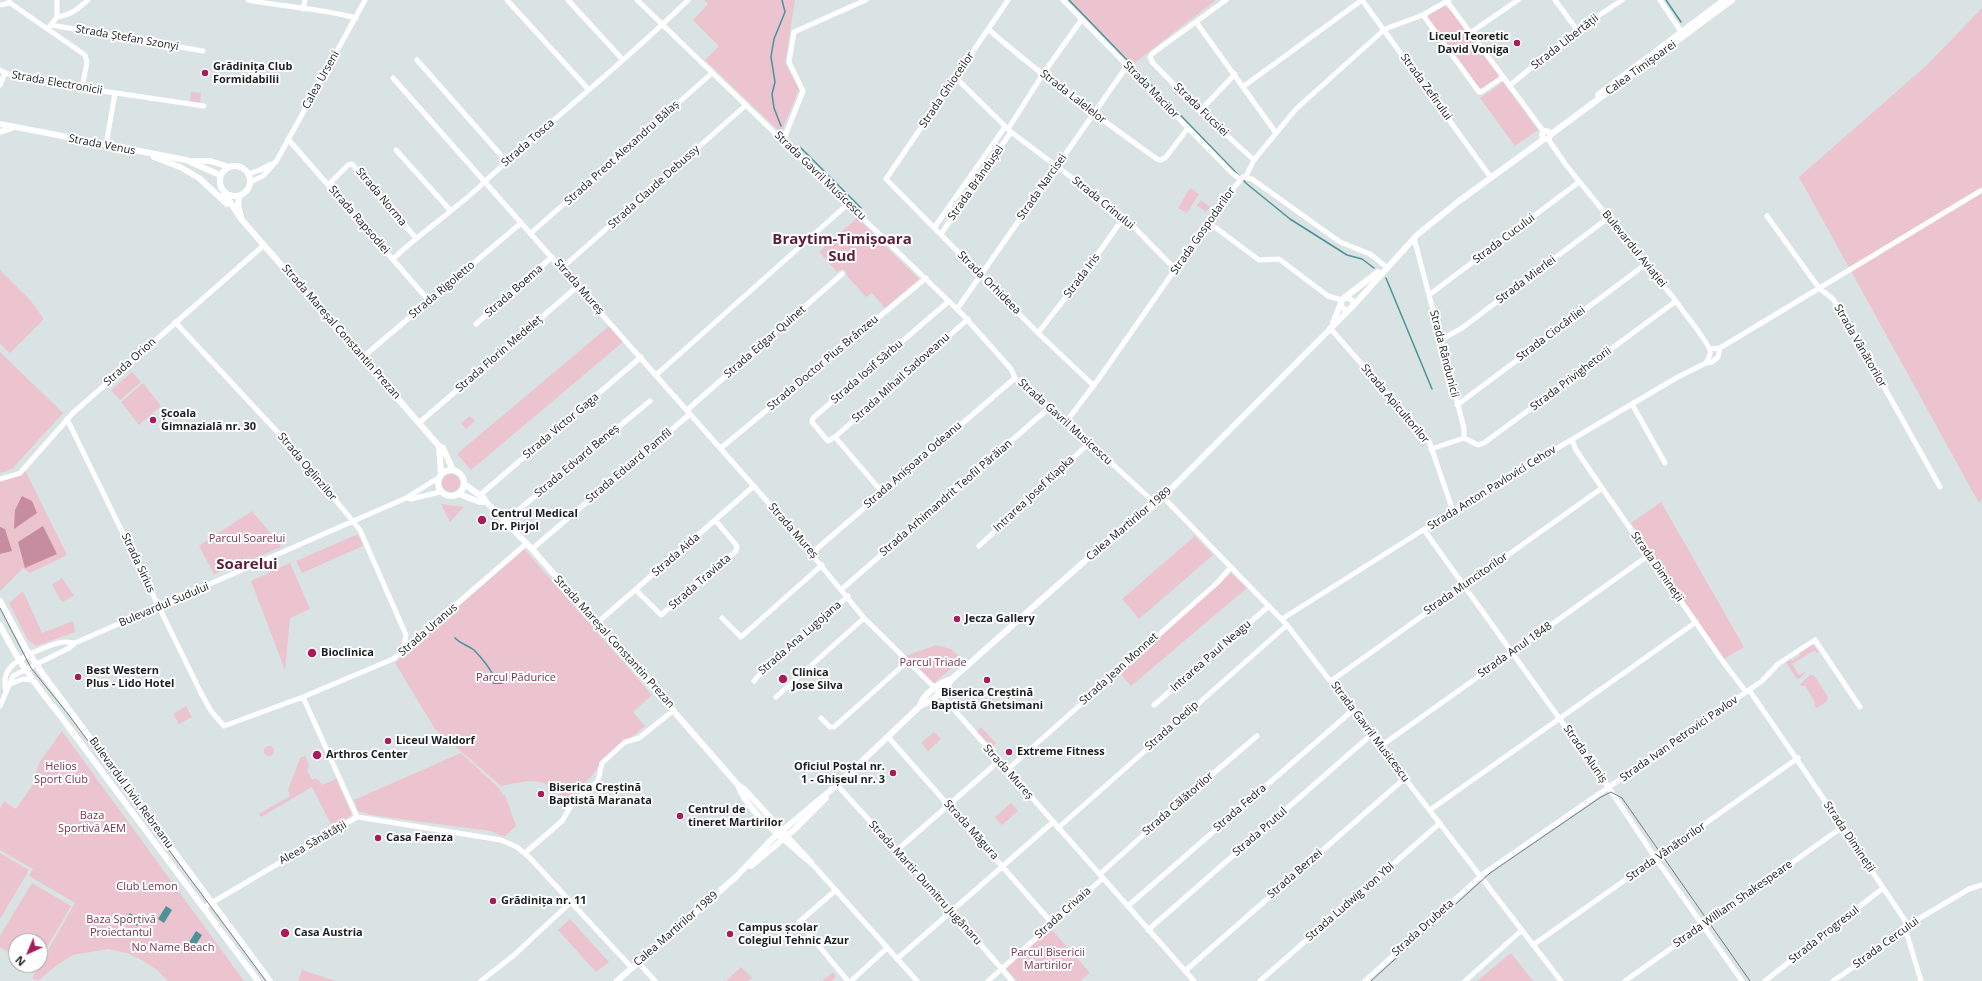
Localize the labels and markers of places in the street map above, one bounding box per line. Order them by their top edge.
place label: Liceul Teoretic David Voniga [1429,30,1509,56]
marker: Liceul Teoretic David Voniga [1512,38,1522,48]
place label: Grădinița Club Formidabilii [213,60,292,86]
marker: Grădinița Club Formidabilii [200,68,210,78]
place label: Școala Gimnazială nr. 30 [161,407,256,433]
marker: Școala Gimnazială nr. 30 [148,415,158,425]
place label: Centrul Medical Dr. Pirjol [491,507,578,533]
marker: Centrul Medical Dr. Pirjol [476,514,488,526]
place label: Jecza Gallery [965,612,1035,626]
marker: Jecza Gallery [952,614,962,624]
place label: Bioclinica [321,646,374,660]
marker: Bioclinica [306,647,318,659]
place label: Best Western Plus - Lido Hotel [86,664,174,690]
place label: Clinica Jose Silva [792,666,843,692]
marker: Best Western Plus - Lido Hotel [73,672,83,682]
marker: Clinica Jose Silva [777,673,789,685]
marker: Biserica Creștină Baptistă Ghetsimani [982,675,992,685]
place label: Biserica Creștină Baptistă Ghetsimani [931,686,1043,712]
place label: Liceul Waldorf [396,734,475,748]
marker: Liceul Waldorf [383,736,393,746]
place label: Extreme Fitness [1017,745,1105,759]
marker: Extreme Fitness [1004,747,1014,757]
place label: Arthros Center [326,748,408,762]
marker: Arthros Center [311,749,323,761]
place label: Oficiul Poștal nr. 1 - Ghișeul nr. 3 [794,760,885,786]
marker: Oficiul Poștal nr. 1 - Ghișeul nr. 3 [888,768,898,778]
place label: Biserica Creștină Baptistă Maranata [549,781,652,807]
marker: Biserica Creștină Baptistă Maranata [536,789,546,799]
place label: Centrul de tineret Martirilor [688,803,783,829]
marker: Centrul de tineret Martirilor [675,811,685,821]
place label: Casa Faenza [386,831,453,845]
marker: Casa Faenza [373,833,383,843]
place label: Grădinița nr. 11 [501,894,587,908]
marker: Grădinița nr. 11 [488,896,498,906]
place label: Campus școlar Colegiul Tehnic Azur [738,921,849,947]
place label: Casa Austria [294,926,363,940]
marker: Casa Austria [279,927,291,939]
marker: Campus școlar Colegiul Tehnic Azur [725,929,735,939]

